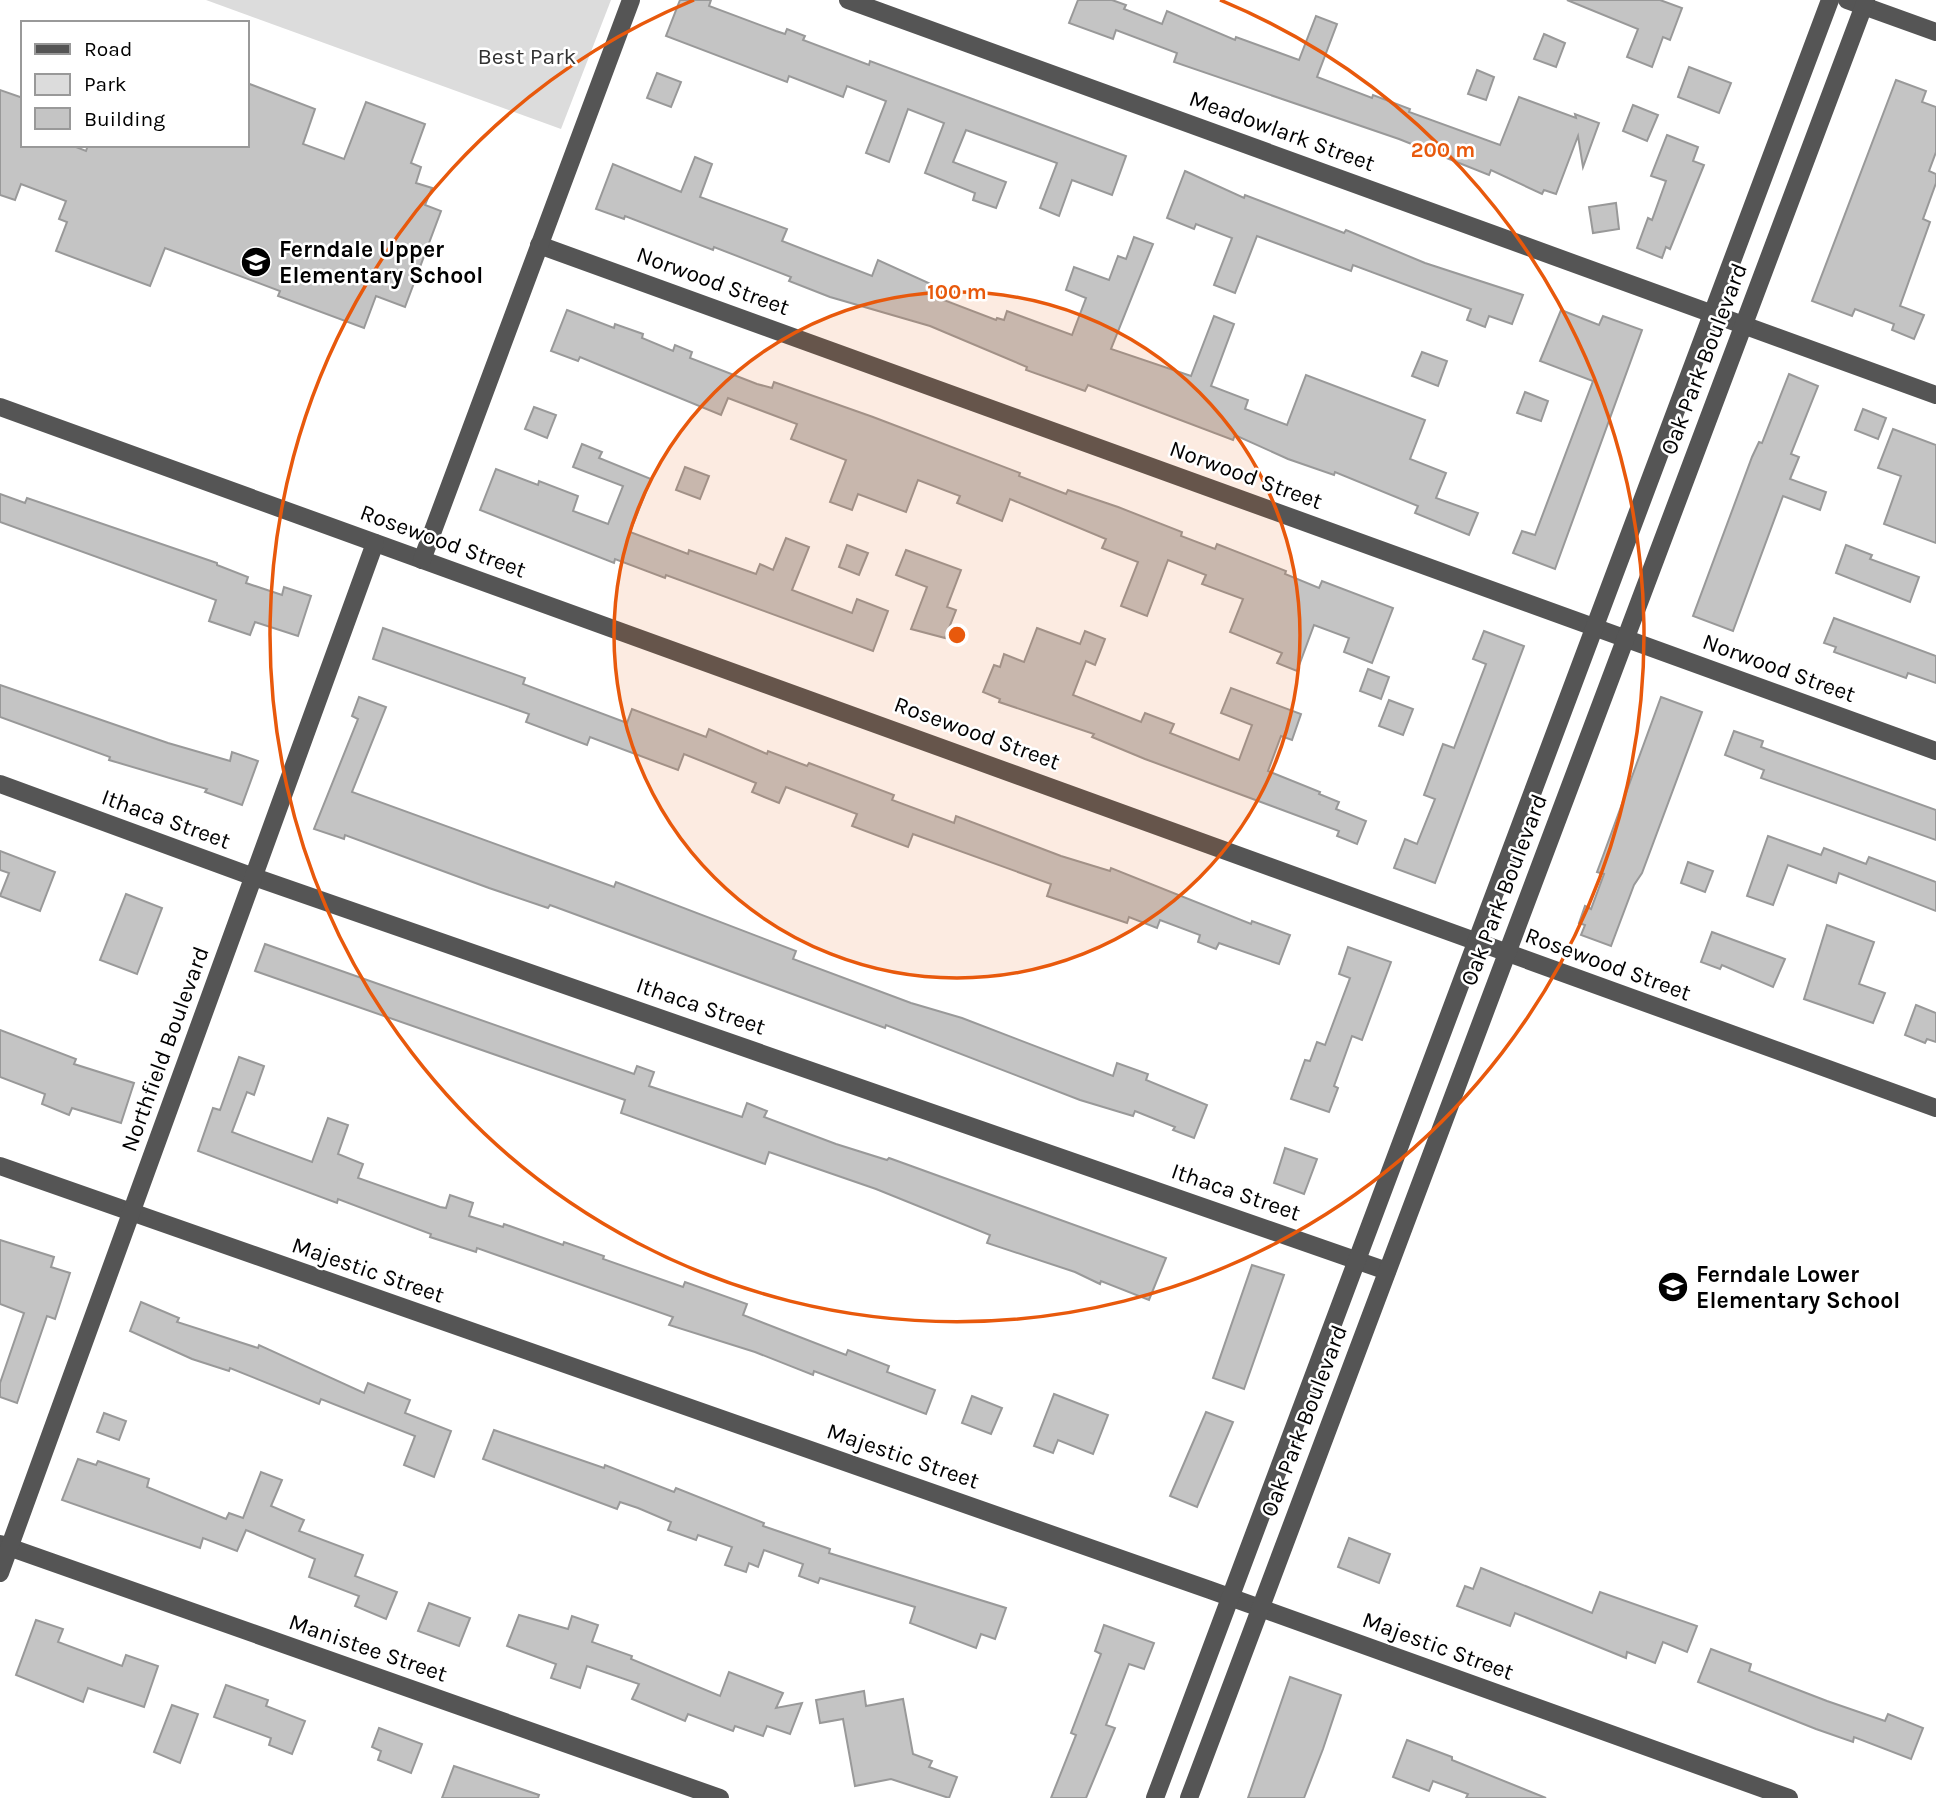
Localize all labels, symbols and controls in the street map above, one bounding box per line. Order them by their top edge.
legend [21,21,248,147]
text: Road [84,37,132,61]
park label: Best Park [478,43,577,70]
text: Park [84,72,127,96]
street label: Meadowlark Street [1185,85,1379,177]
text: Building [84,107,165,131]
text: 200 m [1411,138,1475,162]
place label: Ferndale Upper Elementary School [279,236,483,289]
street label: Norwood Street [633,241,793,321]
school or university icon: Ferndale Upper Elementary School [239,245,273,279]
street label: Oak Park Boulevard [1655,259,1753,459]
text: 100 m [927,280,987,304]
street label: Norwood Street [1166,435,1326,515]
street label: Rosewood Street [356,498,530,584]
centre of rings [945,623,969,647]
street label: Norwood Street [1699,628,1859,708]
street label: Rosewood Street [890,690,1064,776]
street label: Ithaca Street [98,783,234,855]
street label: Oak Park Boulevard [1455,790,1553,990]
street label: Rosewood Street [1521,921,1695,1007]
street label: Northfield Boulevard [115,943,215,1155]
street label: Ithaca Street [633,971,769,1041]
street label: Ithaca Street [1168,1157,1304,1227]
street label: Majestic Street [288,1231,448,1309]
place label: Ferndale Lower Elementary School [1696,1261,1900,1314]
school or university icon: Ferndale Lower Elementary School [1656,1270,1690,1304]
street label: Oak Park Boulevard [1255,1321,1353,1521]
street label: Majestic Street [823,1417,983,1495]
street label: Majestic Street [1359,1606,1518,1686]
street label: Manistee Street [285,1608,451,1688]

